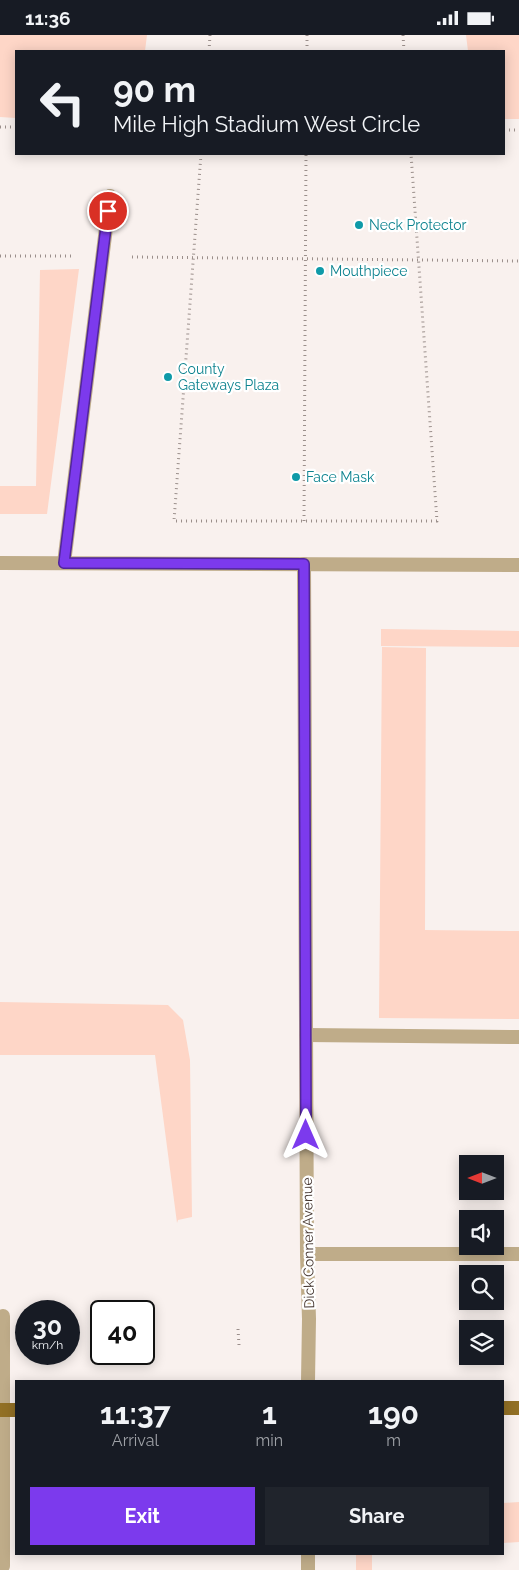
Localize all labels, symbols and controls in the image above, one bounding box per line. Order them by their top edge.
text: 11:36 [25,7,71,29]
text: 90 m [113,69,196,110]
icon: left [30,70,95,135]
text: Mile High Stadium West Circle [113,111,420,137]
pin [87,190,129,232]
icon: arrive [94,197,122,225]
place label: Neck Protector [369,217,467,233]
marker: Neck Protector [353,219,365,231]
place label: Mouthpiece [330,263,407,279]
marker: Mouthpiece [314,265,326,277]
place label: County Gateways Plaza [178,361,279,393]
marker: County Gateways Plaza [162,371,174,383]
place label: Face Mask [306,469,375,485]
marker: Face Mask [290,471,302,483]
position arrow [279,1108,331,1160]
north arrow [459,1155,504,1200]
map controls [459,1155,504,1365]
street label: Dick Conner Avenue [299,1177,317,1309]
button: sound [459,1210,504,1255]
button: search [459,1265,504,1310]
speed limit sign: 40 [90,1300,155,1365]
text: 30 [33,1311,62,1341]
button: layers [459,1320,504,1365]
text: km/h [32,1338,63,1352]
text: 11:37 [100,1396,171,1431]
text: 1 [262,1396,277,1431]
text: 190 [368,1396,419,1431]
text: Arrival [112,1431,159,1450]
text: min [256,1431,283,1450]
text: m [386,1431,401,1450]
button: Exit [30,1487,255,1545]
button: Share [265,1487,489,1545]

